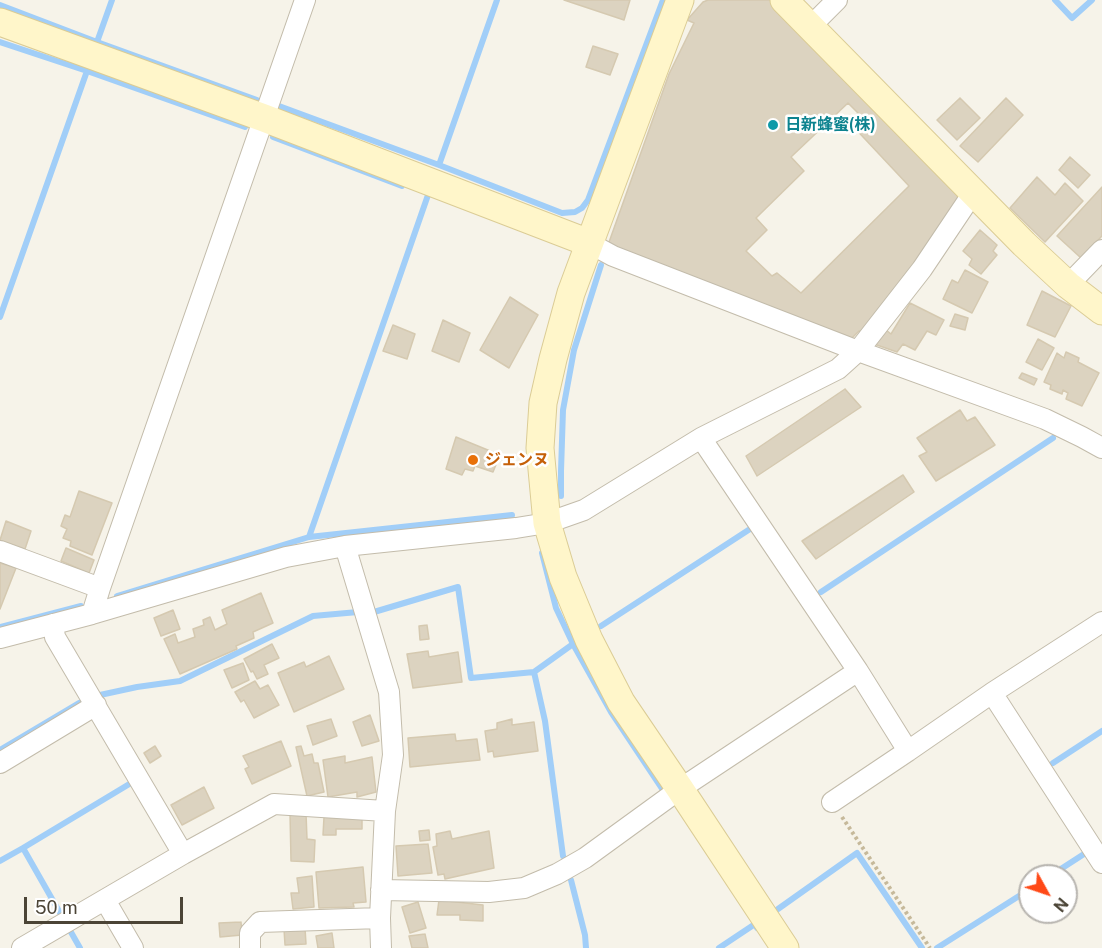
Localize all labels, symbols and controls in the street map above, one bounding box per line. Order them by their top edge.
place label: 日新蜂蜜(株) [785,115,876,135]
marker: 日新蜂蜜(株) [766,118,780,132]
place label: ジェンヌ [485,450,549,470]
marker: ジェンヌ [466,453,480,467]
north arrow [1018,864,1078,924]
scale bar [27,885,186,923]
text: N [1049,894,1072,916]
text: 50 m [35,897,78,918]

